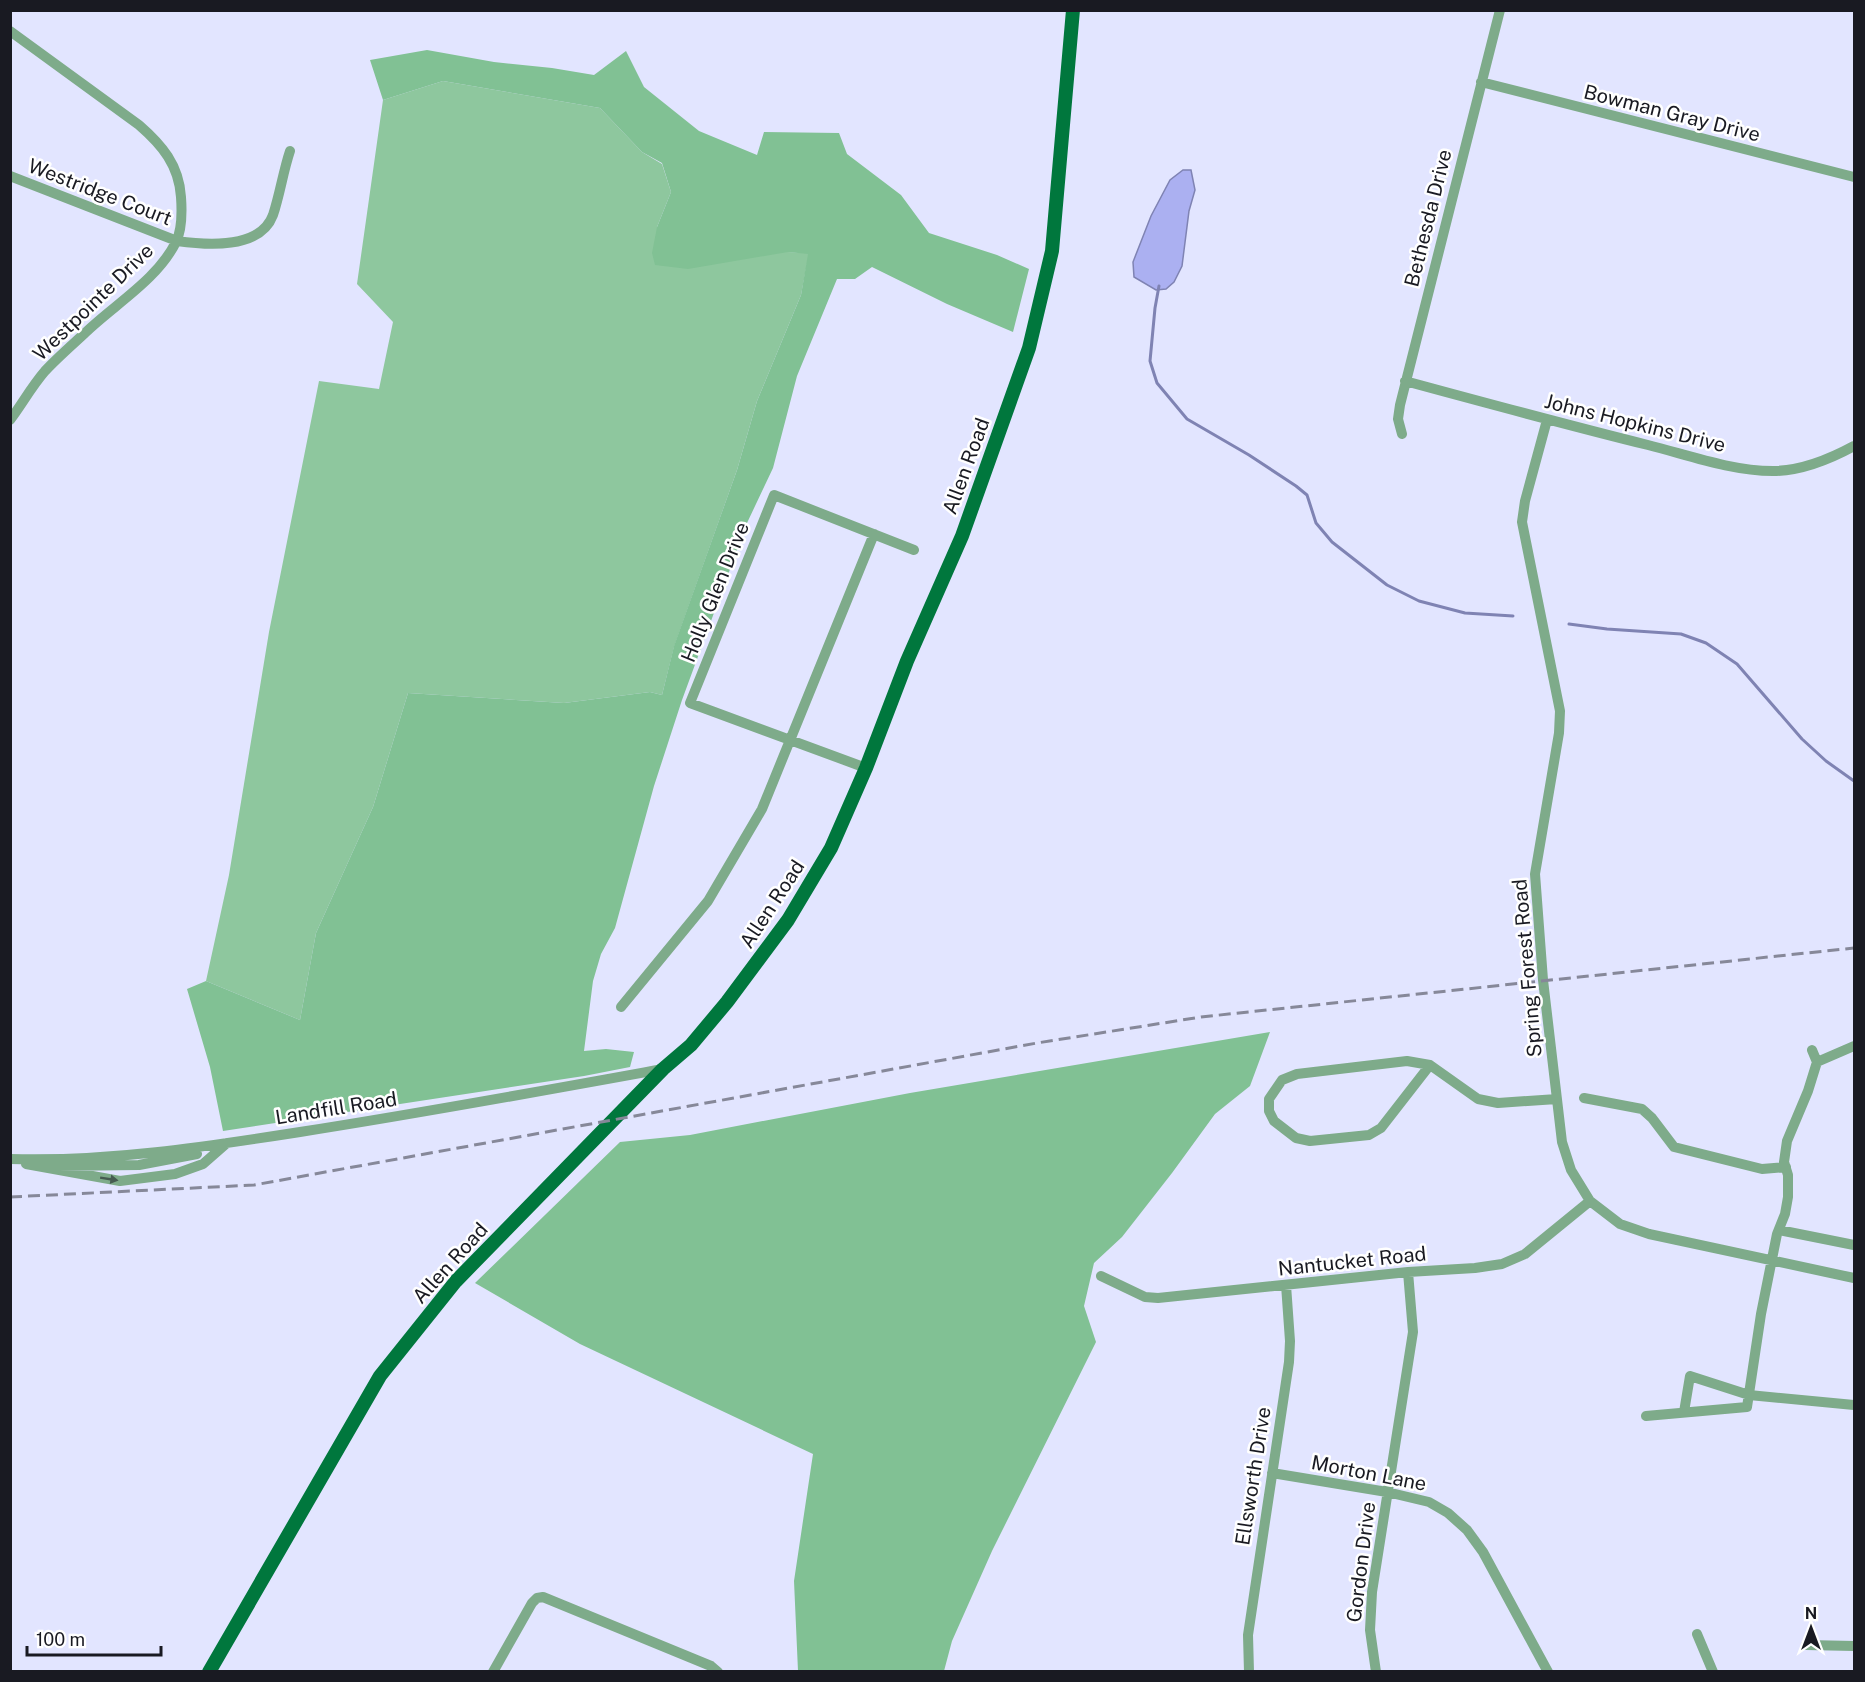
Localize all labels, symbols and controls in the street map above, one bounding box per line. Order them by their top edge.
street label: Bowman Gray Drive [1581,79,1763,147]
street label: Bethesda Drive [1399,147,1457,289]
street label: Westridge Court [25,154,175,230]
street label: Westpointe Drive [28,239,158,365]
street label: Johns Hopkins Drive [1542,389,1728,457]
street label: Allen Road [938,415,994,517]
street label: Holly Glen Drive [676,518,754,666]
street label: Allen Road [735,855,809,953]
street label: Spring Forest Road [1507,878,1547,1058]
street label: Landfill Road [273,1087,399,1129]
one-way arrow [100,1175,119,1184]
street label: Allen Road [407,1218,493,1308]
street label: Nantucket Road [1277,1241,1427,1281]
street label: Ellsworth Drive [1230,1405,1276,1547]
street label: Morton Lane [1309,1450,1429,1496]
street label: Gordon Drive [1342,1500,1380,1624]
north arrow [1781,1598,1841,1658]
text: N [1805,1604,1817,1623]
scale bar [27,1619,160,1657]
text: 100 m [36,1629,85,1650]

